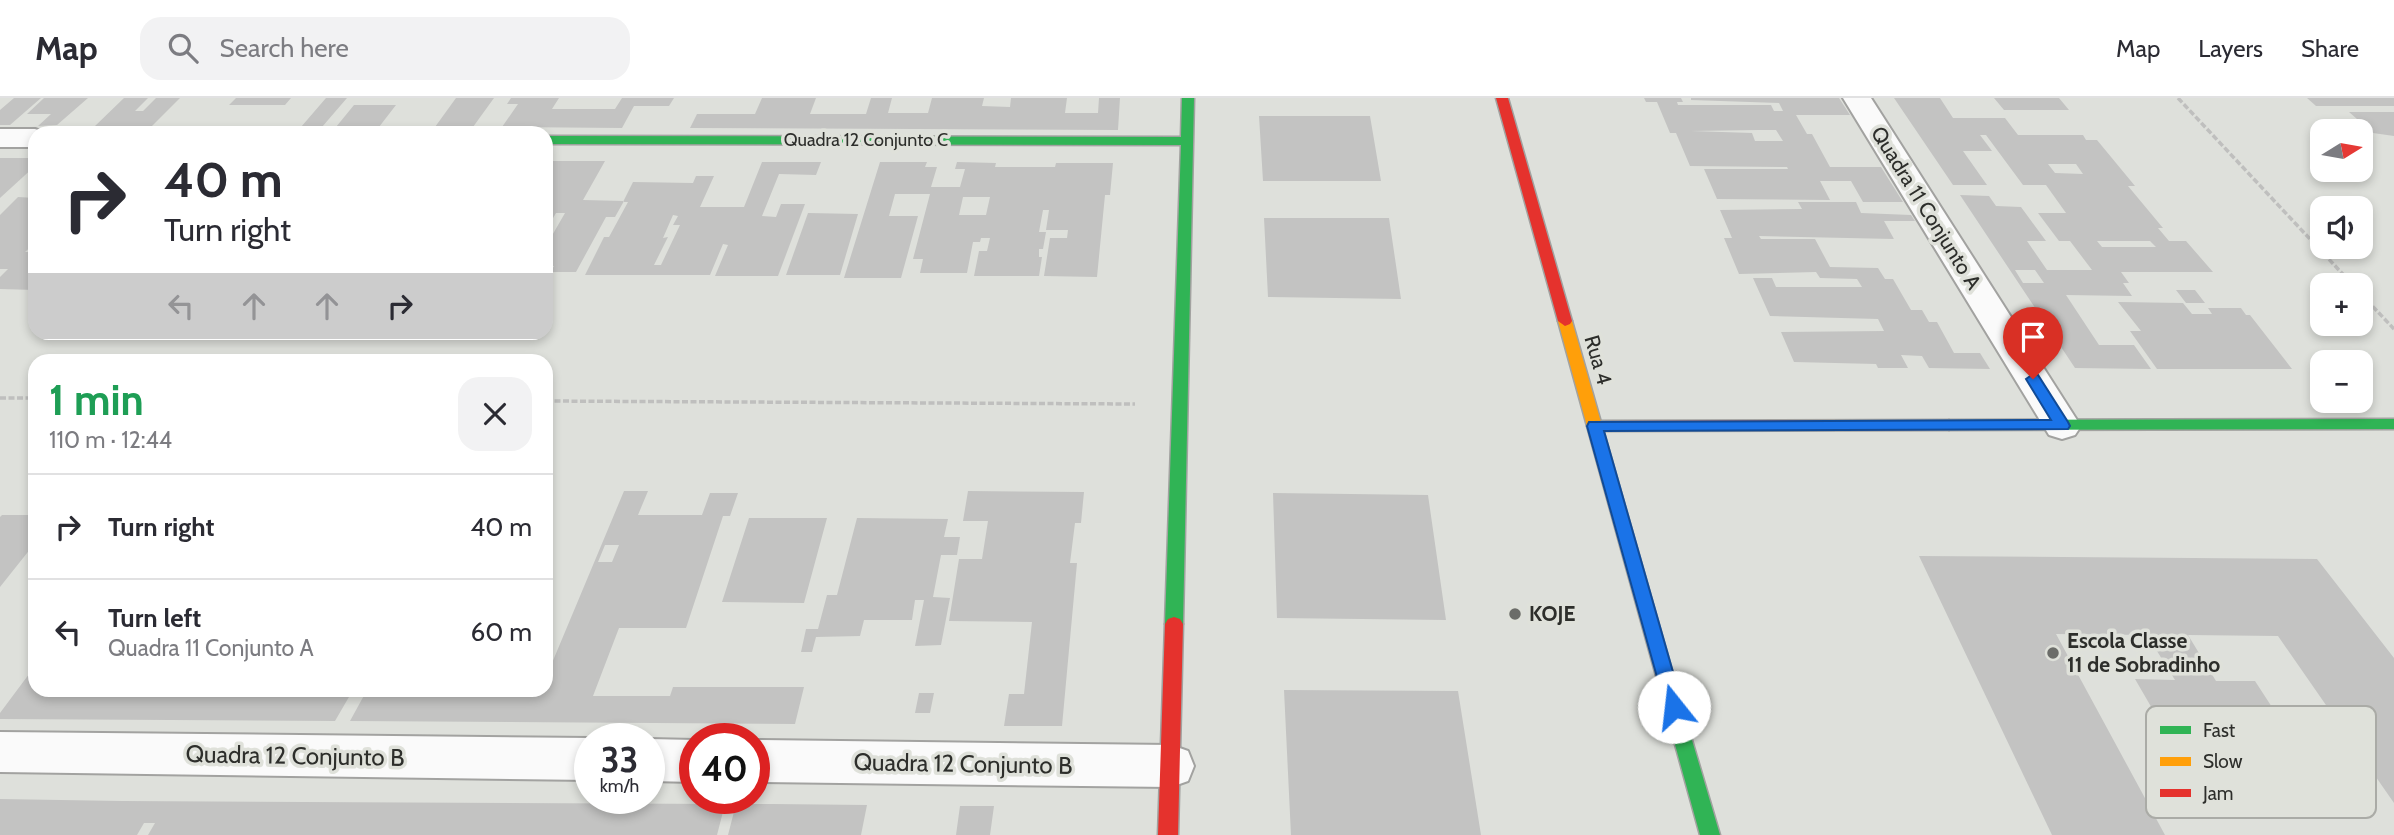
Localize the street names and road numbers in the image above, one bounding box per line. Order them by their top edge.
street label: Quadra 11 Conjunto A [1865,122,1987,295]
street label: Quadra 12 Conjunto C [784,129,948,151]
street label: Rua 4 [1580,332,1617,388]
street label: Quadra 12 Conjunto B [185,739,405,772]
street label: Quadra 12 Conjunto B [853,747,1073,780]

